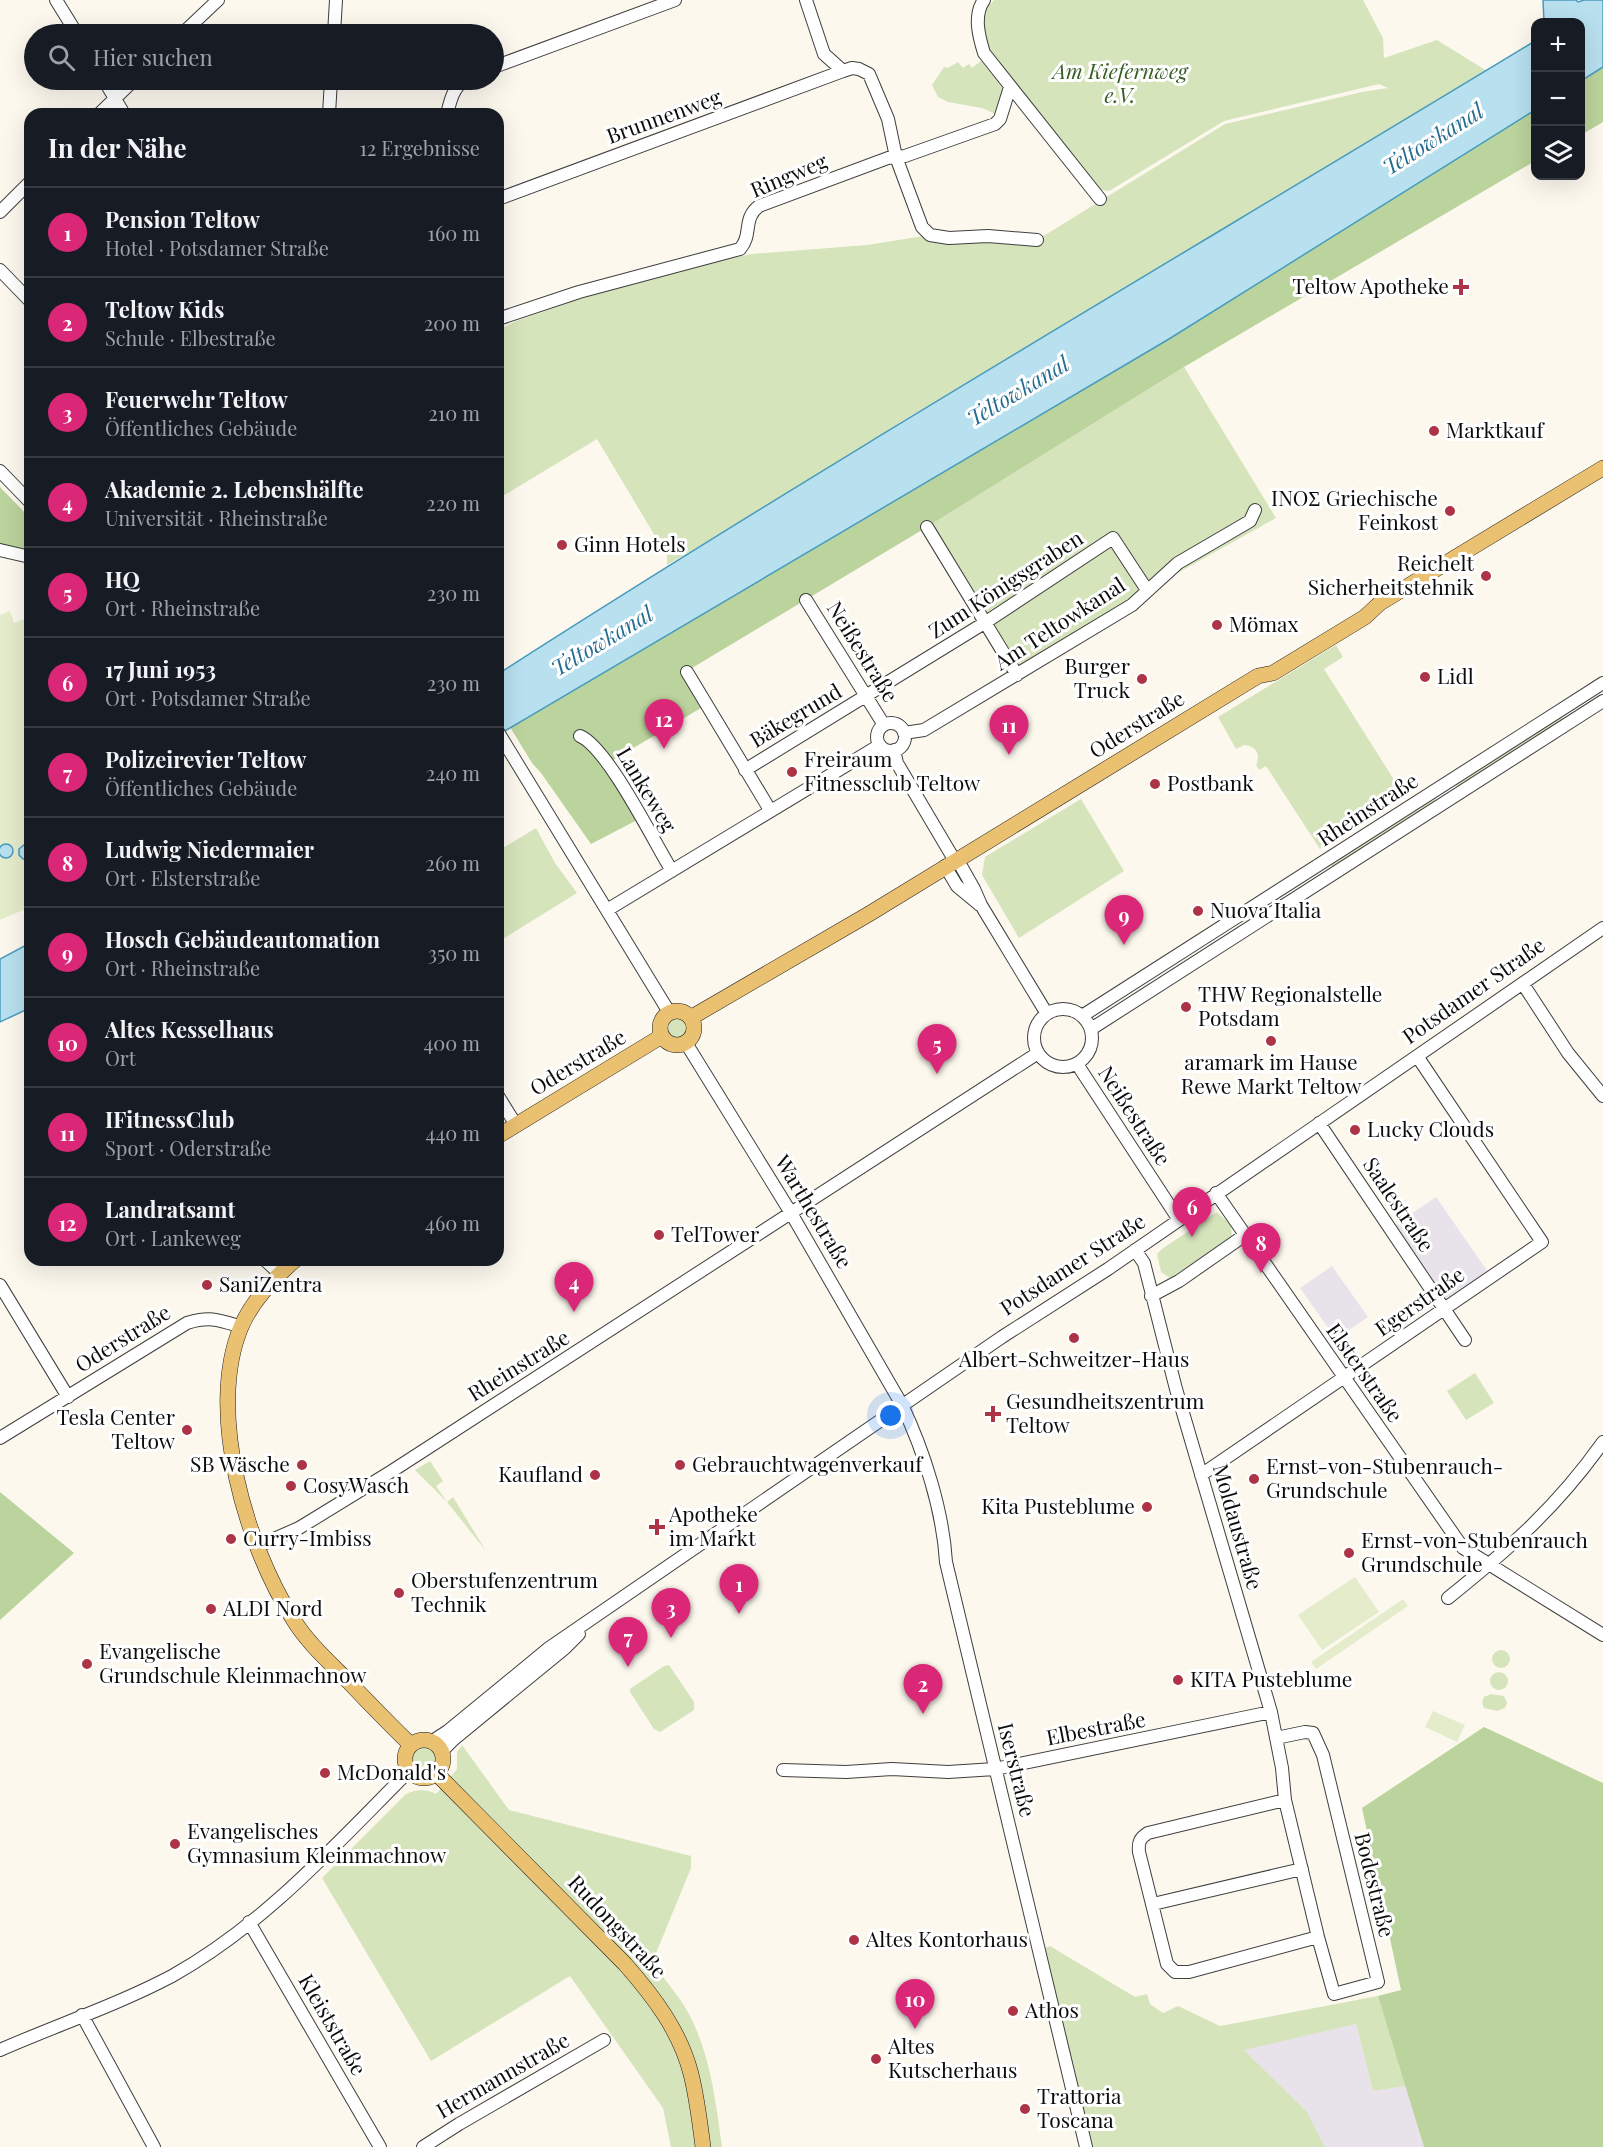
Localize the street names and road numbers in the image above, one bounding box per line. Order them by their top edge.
street label: Brunnenweg [602,81,725,149]
street label: Ringweg [746,146,831,203]
street label: Zum Königsgraben [922,523,1088,644]
street label: Am Teltowkanal [987,570,1130,676]
street label: Neißestraße [822,595,906,707]
street label: Bäkegrund [744,676,846,753]
street label: Oderstraße [1083,683,1189,764]
street label: Lankeweg [611,741,684,837]
street label: Rheinstraße [1311,765,1423,851]
street label: Potsdamer Straße [1396,930,1550,1049]
street label: Oderstraße [524,1022,630,1101]
street label: Neißestraße [1093,1060,1178,1170]
street label: Warthestraße [769,1148,860,1273]
street label: Saalestraße [1358,1151,1442,1257]
street label: Potsdamer Straße [994,1206,1150,1321]
street label: Egerstraße [1369,1259,1469,1341]
street label: Oderstraße [69,1297,175,1378]
street label: Elsterstraße [1321,1317,1410,1427]
street label: Rheinstraße [462,1322,574,1407]
street label: Moldaustraße [1208,1460,1270,1592]
street label: Elbestraße [1043,1704,1148,1750]
street label: Iserstraße [993,1720,1043,1819]
street label: Bodestraße [1349,1829,1402,1940]
street label: Rudongstraße [563,1868,674,1984]
street label: Kleiststraße [293,1968,374,2080]
street label: Hermannstraße [430,2025,574,2124]

